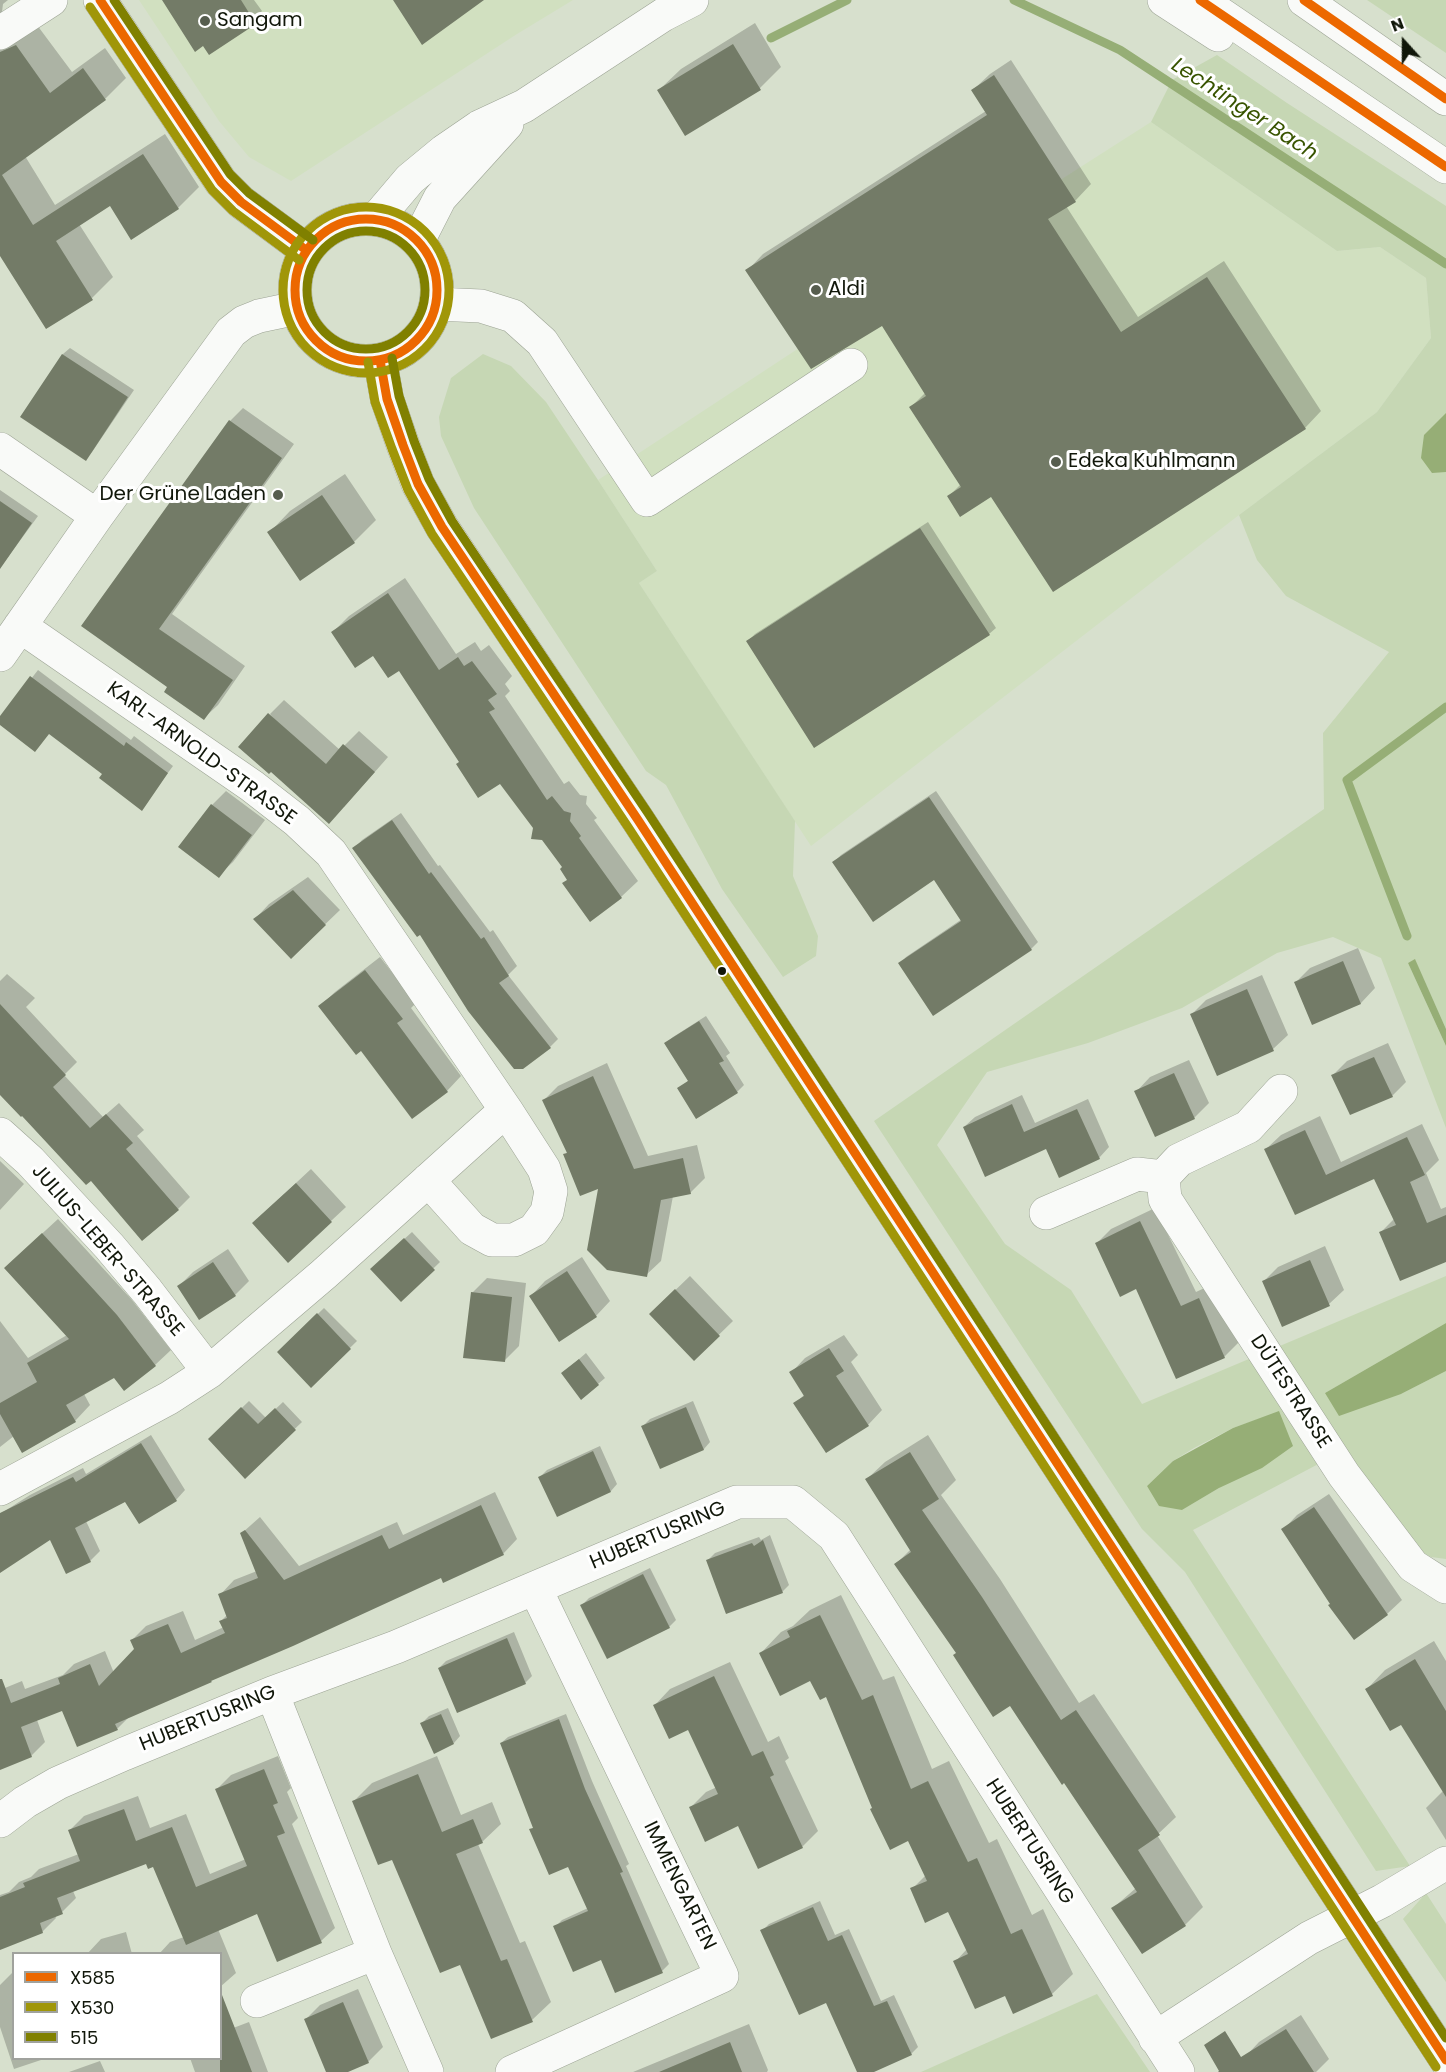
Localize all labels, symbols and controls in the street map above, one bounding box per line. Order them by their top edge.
place label: Sangam [217,9,303,33]
north arrow [1374,12,1434,72]
text: N [1388,12,1407,38]
marker: Sangam [198,14,212,28]
water label: Lechtinger Bach [1166,53,1322,167]
place label: Aldi [828,278,865,302]
marker: Aldi [809,283,823,297]
place label: Edeka Kuhlmann [1068,450,1236,474]
marker: Edeka Kuhlmann [1049,455,1063,469]
place label: Der Grüne Laden [99,483,266,507]
marker: Der Grüne Laden [271,488,285,502]
street label: KARL-ARNOLD-STRASSE [102,677,300,831]
unlabelled marker [716,965,728,977]
street label: JULIUS-LEBER-STRASSE [26,1160,188,1342]
street label: DÜTESTRASSE [1244,1331,1336,1453]
street label: HUBERTUSRING [587,1497,729,1575]
street label: HUBERTUSRING [136,1681,280,1757]
street label: HUBERTUSRING [980,1775,1078,1909]
street label: IMMENGARTEN [638,1818,720,1954]
legend [12,1952,222,2060]
text: X585 [70,1965,115,1990]
text: X530 [70,1995,114,2020]
text: 515 [70,2025,98,2050]

